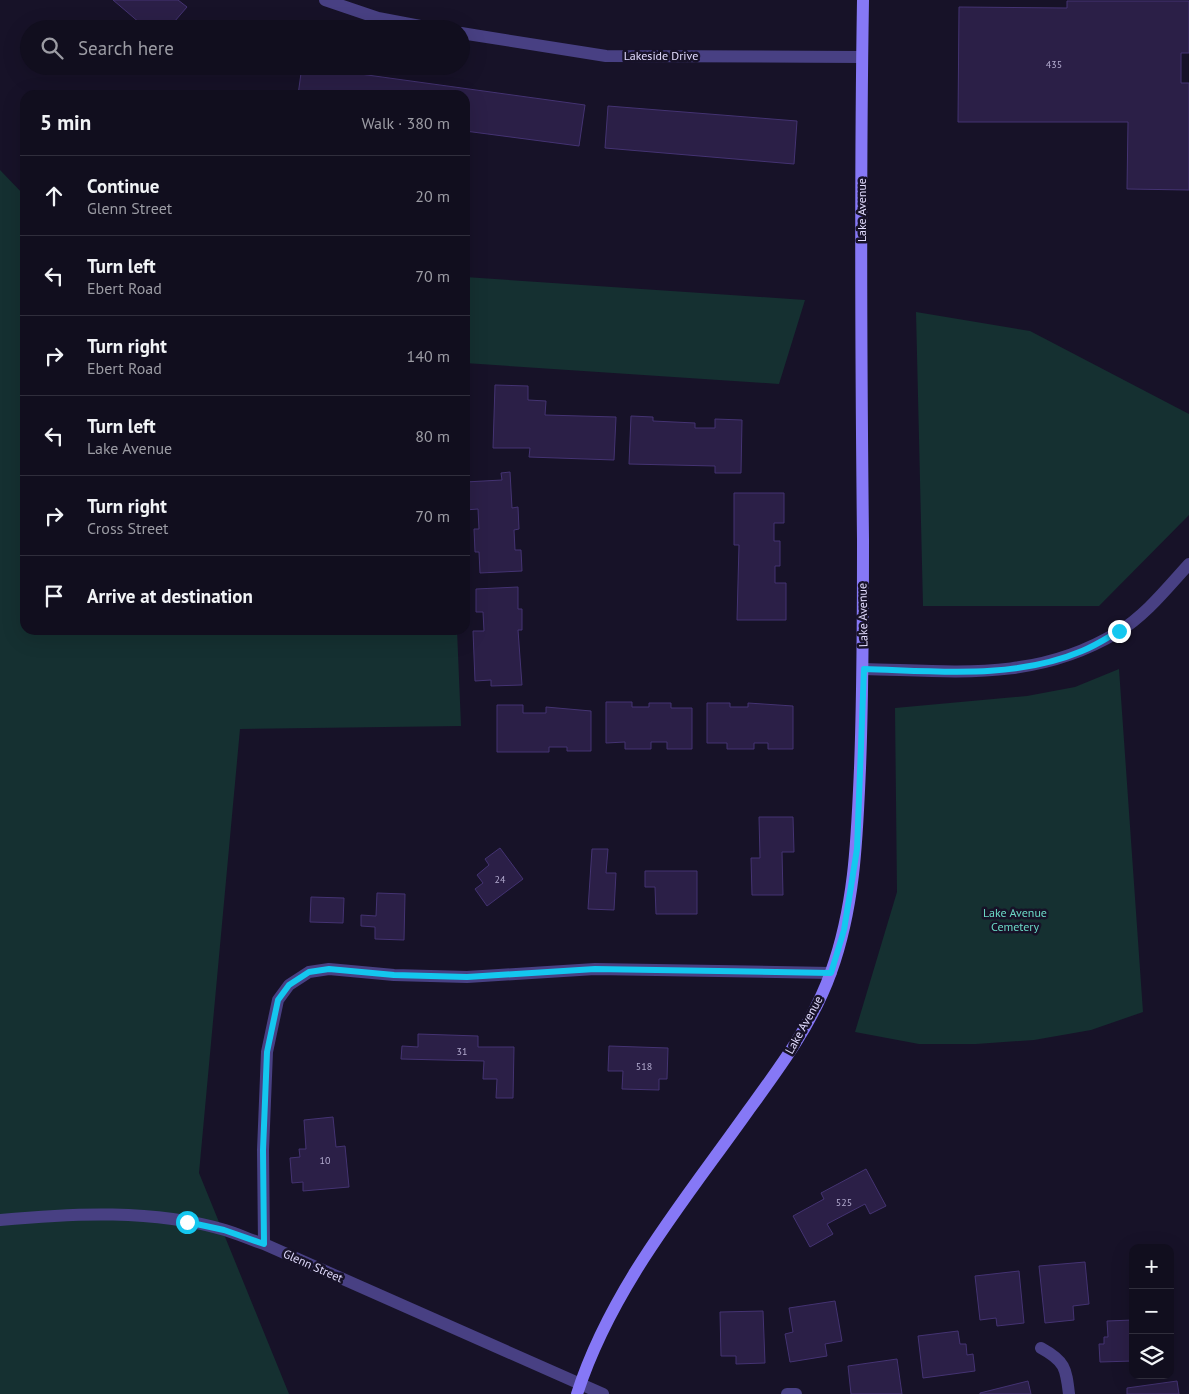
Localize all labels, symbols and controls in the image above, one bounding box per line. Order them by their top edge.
search box [20,20,470,75]
icon: search [38,34,66,62]
text: Search here [78,36,174,60]
street label: Lakeside Drive [624,48,698,63]
house number: 435 [1046,58,1062,71]
text: 5 min [40,109,91,136]
text: Walk · 380 m [361,113,450,133]
text: Continue [87,174,159,198]
street label: Lake Avenue [854,178,869,242]
icon: ahead [40,182,68,210]
text: 20 m [415,186,450,206]
text: Glenn Street [87,198,172,218]
text: Turn left [87,254,156,278]
icon: left [40,262,68,290]
text: 70 m [415,266,450,286]
text: Ebert Road [87,278,162,298]
text: Turn right [87,334,167,358]
icon: right [40,342,68,370]
text: 140 m [407,346,450,366]
text: Ebert Road [87,358,162,378]
text: Turn left [87,414,156,438]
icon: left [40,422,68,450]
text: 80 m [415,426,450,446]
text: Lake Avenue [87,438,172,458]
text: Turn right [87,494,167,518]
icon: right [40,502,68,530]
text: 70 m [415,506,450,526]
text: Cross Street [87,518,169,538]
icon: arrive [40,582,68,610]
street label: Lake Avenue [854,583,871,647]
text: Arrive at destination [87,584,253,608]
route end [1108,620,1131,643]
house number: 24 [495,873,506,886]
park label: Lake Avenue Cemetery [983,905,1047,934]
street label: Lake Avenue [782,993,826,1056]
house number: 31 [457,1045,467,1058]
house number: 518 [636,1060,652,1073]
house number: 10 [320,1154,331,1167]
house number: 525 [836,1196,852,1209]
route start [176,1211,199,1234]
map controls [1129,1244,1174,1379]
button: + [1129,1244,1174,1289]
street label: Glenn Street [281,1246,345,1285]
button: − [1129,1289,1174,1334]
button: layers [1129,1334,1174,1379]

